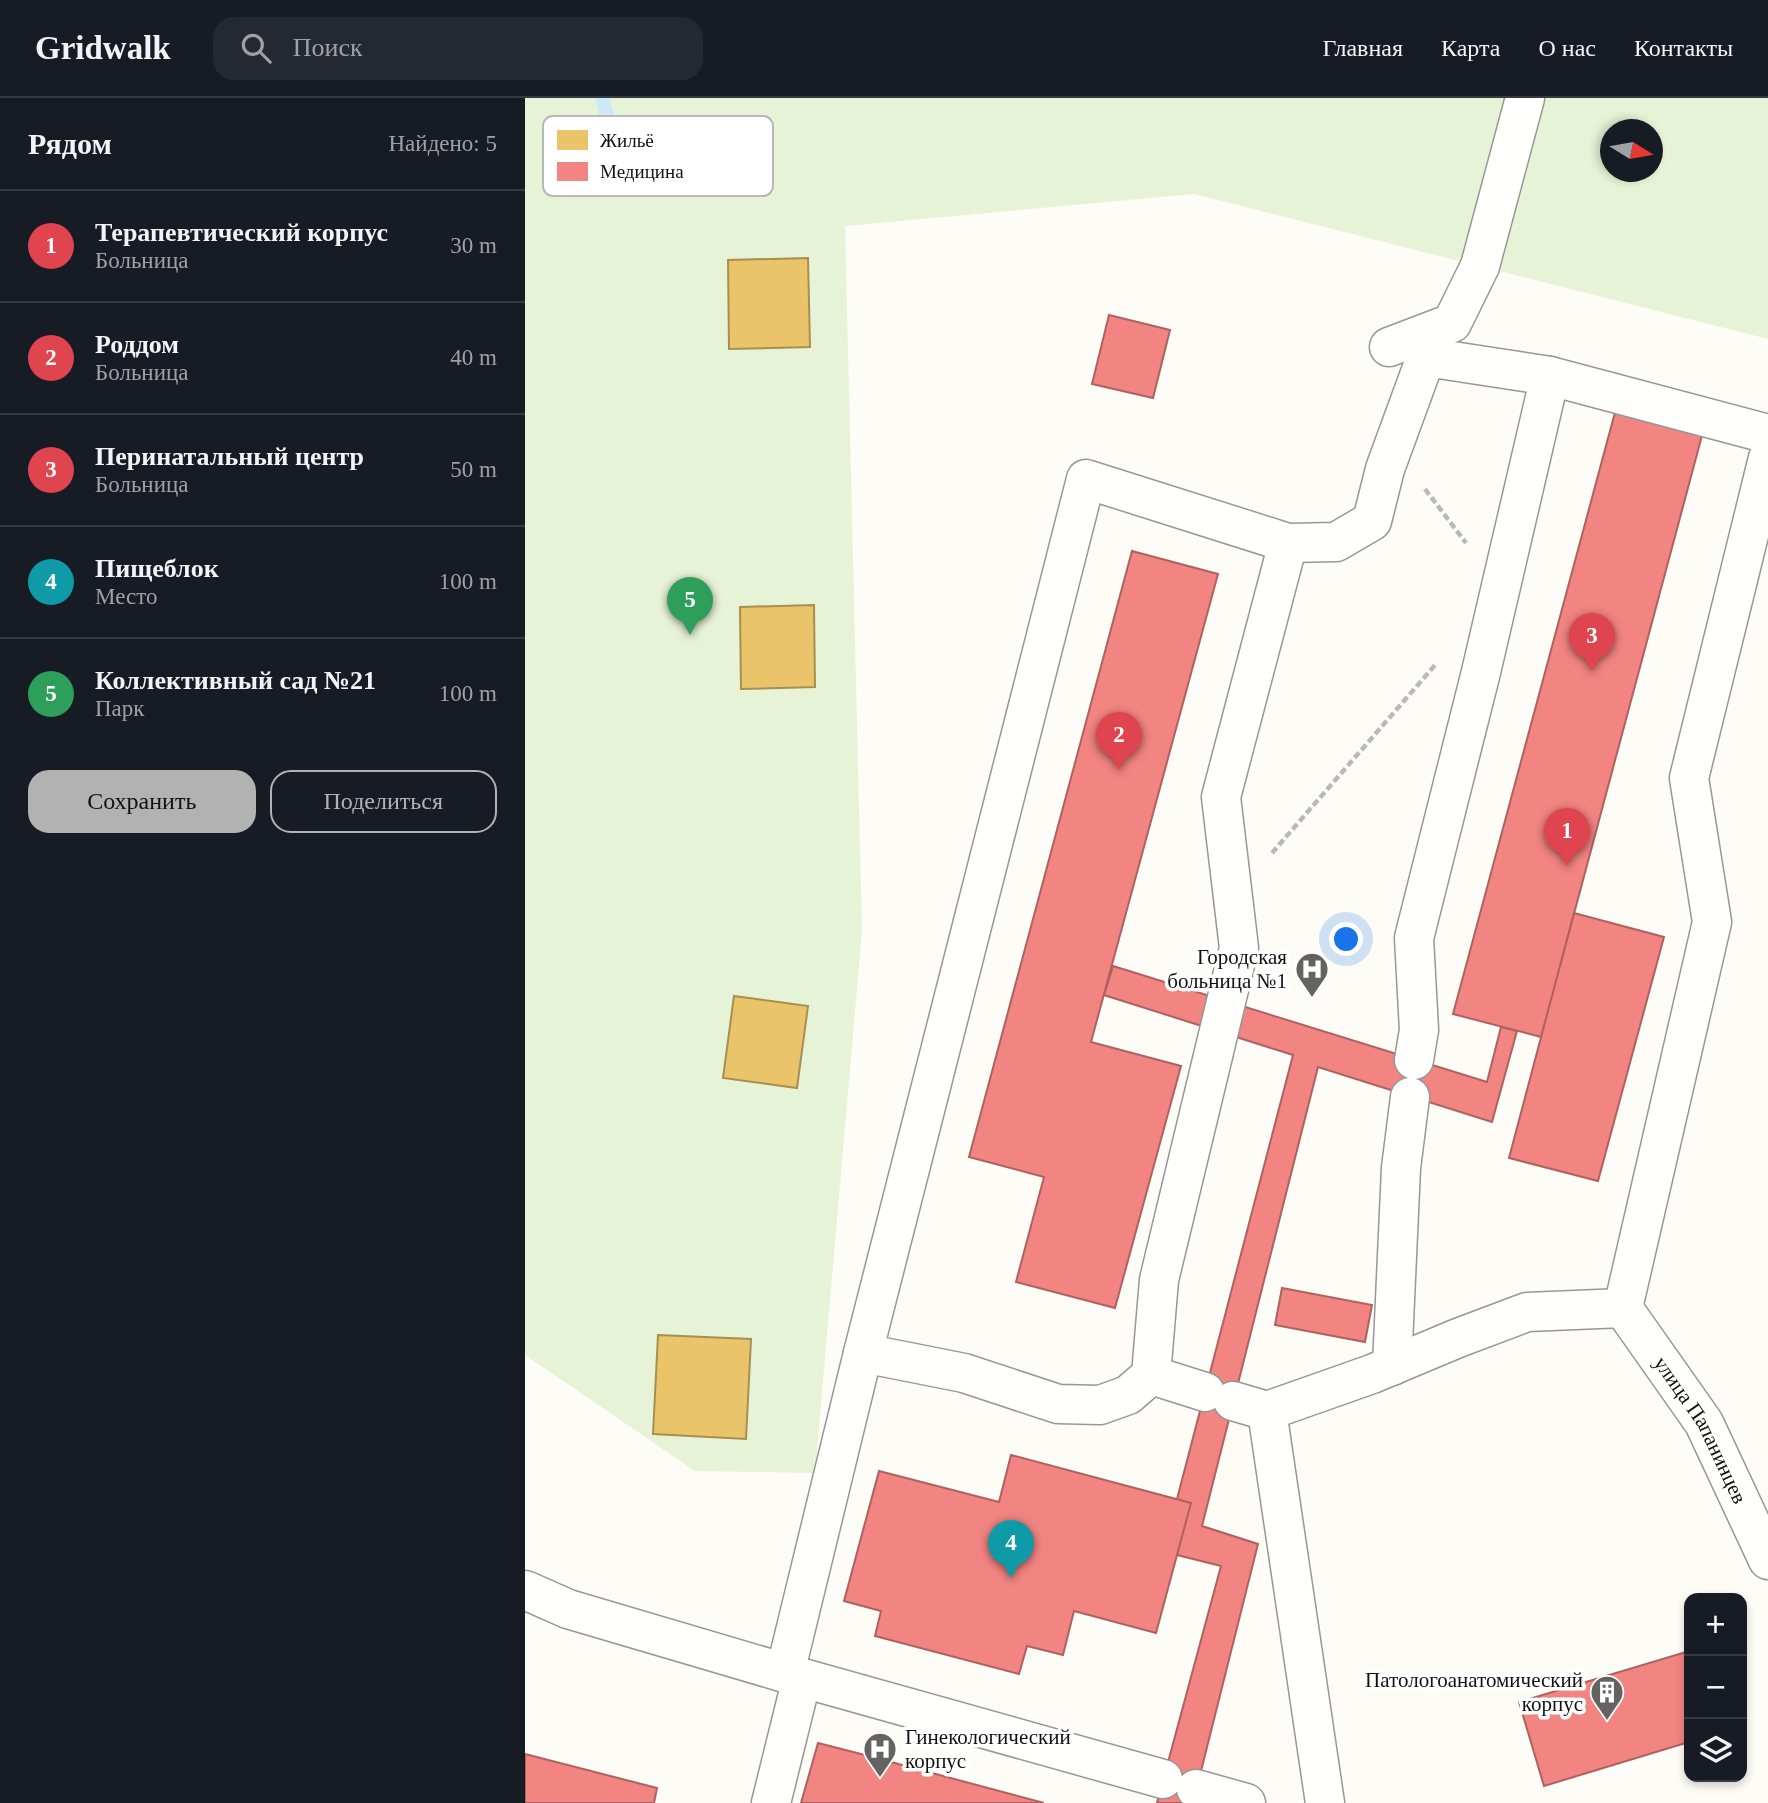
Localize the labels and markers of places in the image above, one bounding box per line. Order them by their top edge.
pin: 5 [667,577,713,635]
pin: 3 [1569,613,1615,671]
pin: 2 [1096,712,1142,770]
pin: 1 [1544,808,1590,866]
place label: Городская больница №1 [1167,945,1287,993]
hospital icon: Городская больница №1 [1293,950,1331,999]
pin: 4 [988,1520,1034,1578]
place label: Патологоанатомический корпус [1365,1668,1583,1716]
building icon: Патологоанатомический корпус [1588,1673,1626,1722]
place label: Гинекологический корпус [905,1725,1071,1773]
hospital icon: Гинекологический корпус [861,1730,899,1779]

